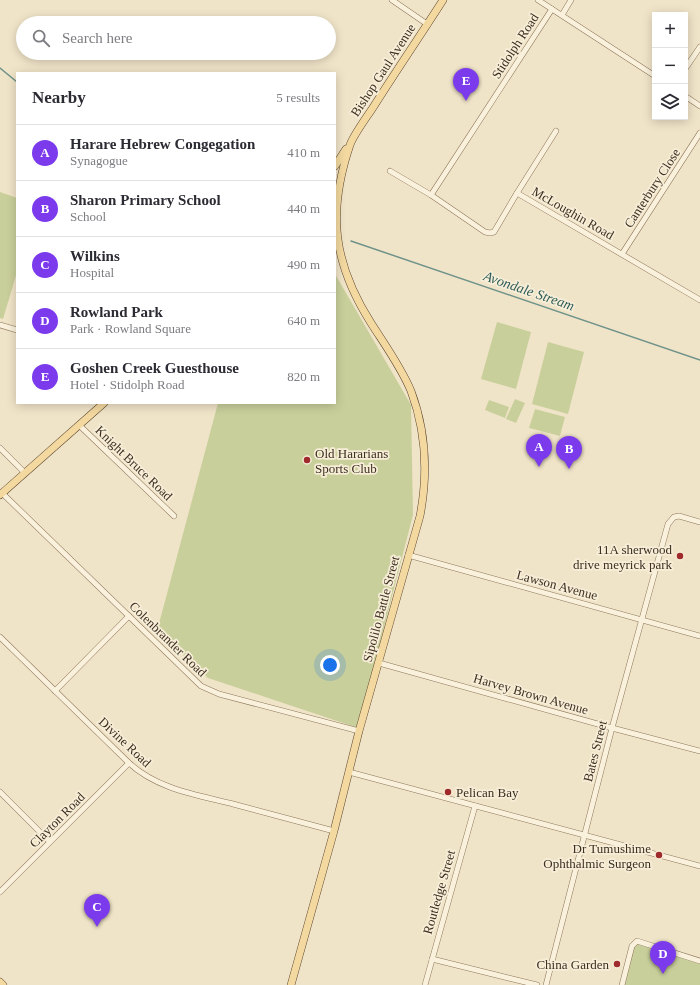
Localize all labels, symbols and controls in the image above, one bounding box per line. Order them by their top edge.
street label: Stidolph Road [488,10,542,81]
map controls [652,12,688,120]
button: + [652,12,688,48]
search box [16,16,336,60]
street label: Bishop Gaul Avenue [347,21,419,119]
icon: search [30,27,52,49]
text: Search here [62,30,132,46]
button: − [652,48,688,84]
pin: E [453,68,479,101]
button: layers [652,84,688,120]
text: Nearby [32,88,86,107]
text: 5 results [276,90,320,105]
text: Harare Hebrew Congegation [70,136,255,152]
text: A [40,145,50,160]
text: 410 m [287,145,320,160]
street label: Canterbury Close [621,145,683,230]
text: Synagogue [70,153,128,168]
street label: McLoughin Road [529,183,617,243]
text: Sharon Primary School [70,192,221,208]
text: B [41,201,49,216]
text: 440 m [287,201,320,216]
text: School [70,209,106,224]
text: Wilkins [70,248,120,264]
text: C [40,257,50,272]
text: 490 m [287,257,320,272]
text: Hospital [70,265,114,280]
water label: Avondale Stream [481,268,576,314]
text: Rowland Park [70,304,163,320]
text: D [40,313,50,328]
text: 640 m [287,313,320,328]
text: Park · Rowland Square [70,321,191,336]
text: Goshen Creek Guesthouse [70,360,239,376]
text: E [41,369,49,384]
text: 820 m [287,369,320,384]
text: Hotel · Stidolph Road [70,377,184,392]
street label: Knight Bruce Road [92,422,176,504]
pin: A [526,434,552,467]
pin: B [556,436,582,469]
place label: Old Hararians Sports Club [315,446,388,476]
marker: Old Hararians Sports Club [302,455,312,465]
place label: 11A sherwood drive meyrick park [573,542,672,572]
marker: 11A sherwood drive meyrick park [675,551,685,561]
street label: Sipolilo Battle Street [360,554,402,664]
street label: Lawson Avenue [515,567,599,603]
street label: Colenbrander Road [126,598,210,680]
your location [320,655,340,675]
street label: Harvey Brown Avenue [472,670,590,718]
street label: Divine Road [96,714,155,770]
street label: Bates Street [580,719,610,783]
place label: Pelican Bay [456,785,519,800]
marker: Pelican Bay [443,787,453,797]
street label: Clayton Road [26,789,88,851]
place label: Dr Tumushime Ophthalmic Surgeon [543,841,651,871]
street label: Routledge Street [420,848,458,936]
marker: Dr Tumushime Ophthalmic Surgeon [654,850,664,860]
pin: C [84,894,110,927]
pin: D [650,941,676,974]
place label: China Garden [536,957,609,972]
marker: China Garden [612,959,622,969]

